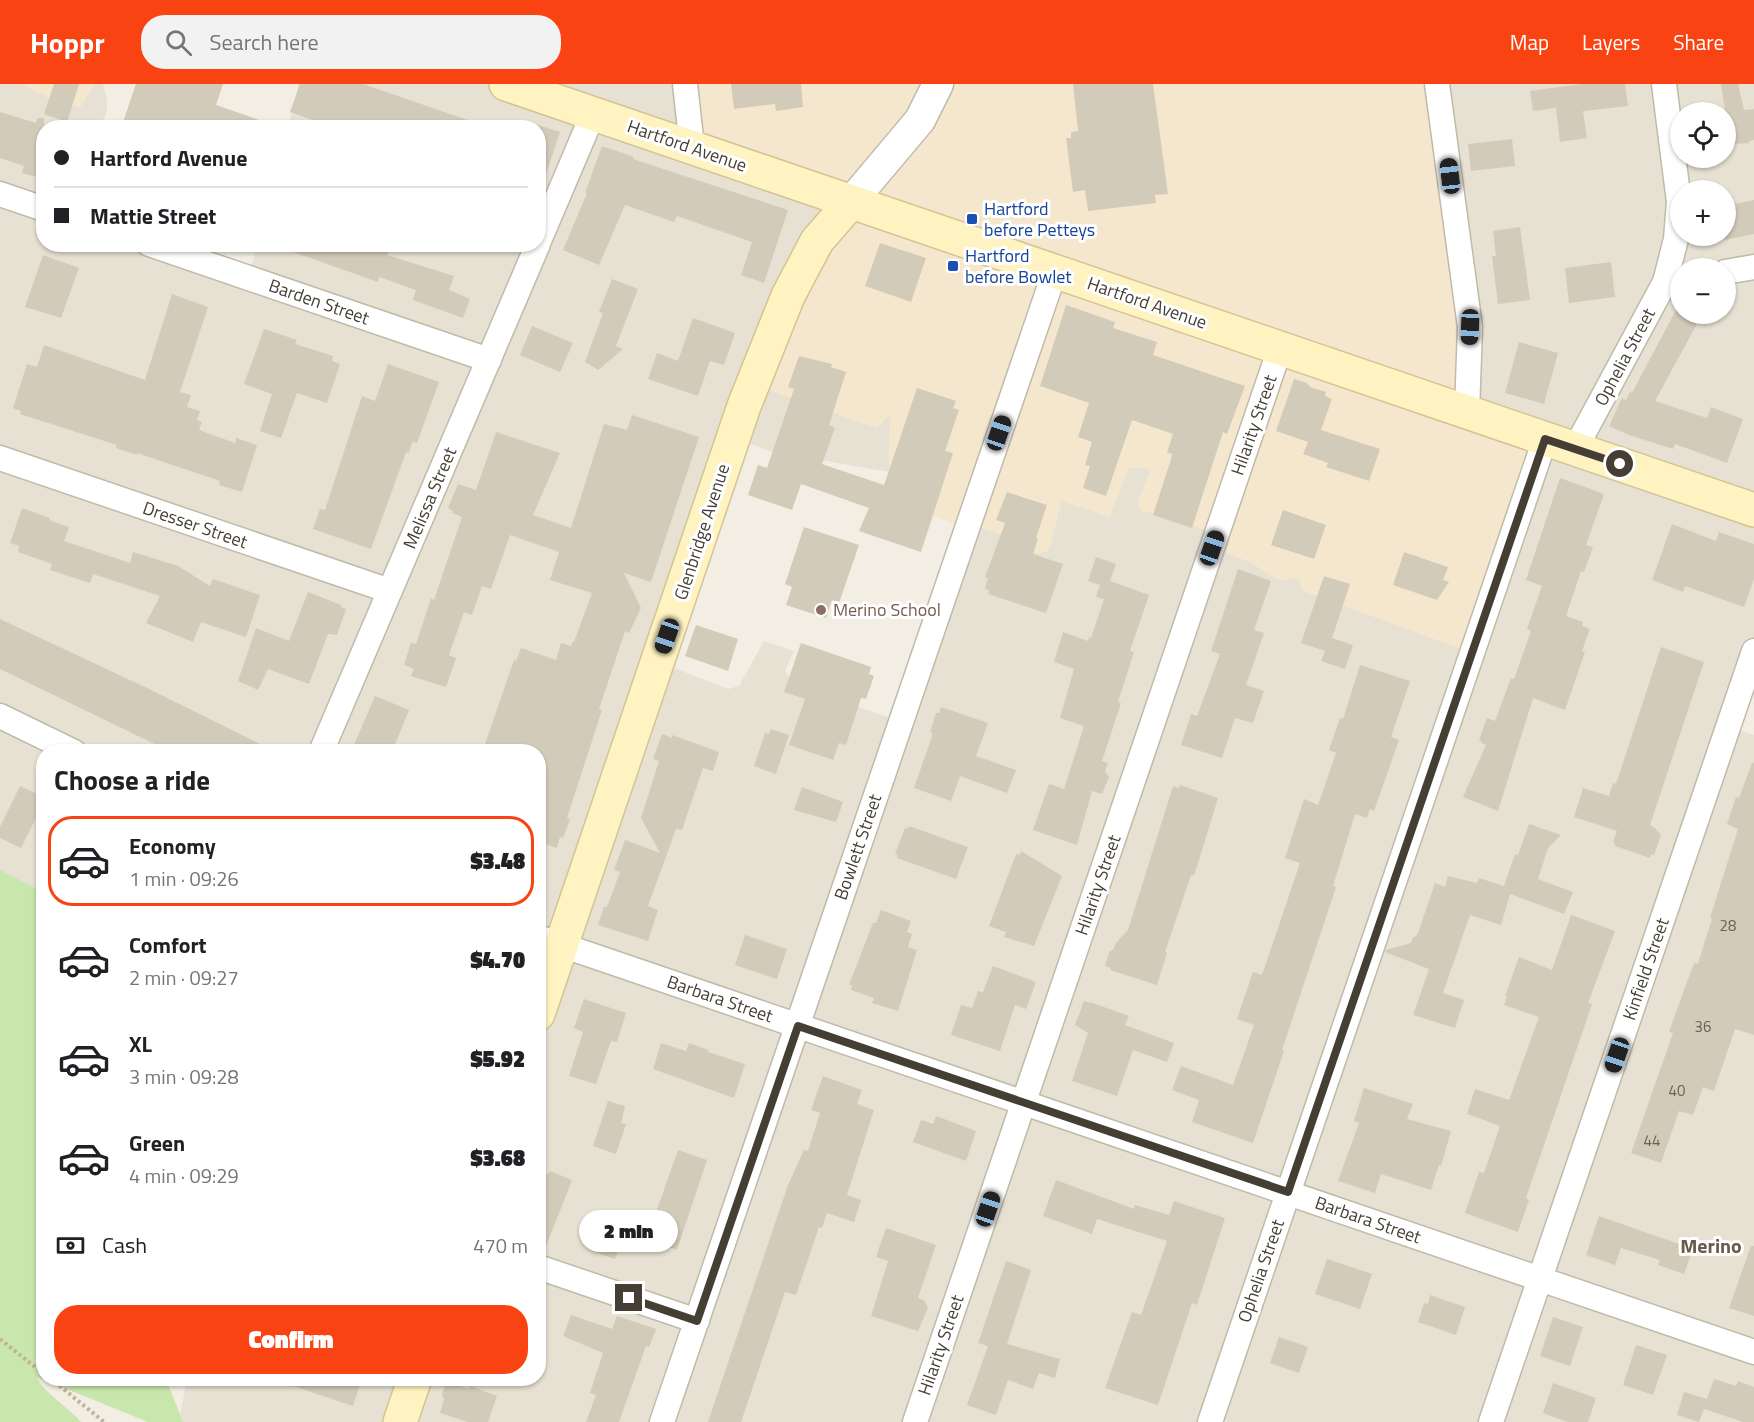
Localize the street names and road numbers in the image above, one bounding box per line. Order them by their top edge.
street label: Hartford Avenue [624,112,751,179]
street label: Hartford Avenue [1084,269,1211,336]
street label: Barden Street [265,272,374,332]
street label: Ophelia Street [1587,302,1662,411]
street label: Hilarity Street [1224,370,1284,479]
street label: Melissa Street [396,442,463,553]
street label: Glenbridge Avenue [667,460,736,603]
street label: Dresser Street [139,494,252,555]
street label: Bowlett Street [827,790,888,903]
street label: Hilarity Street [1068,830,1128,939]
street label: Kinfield Street [1615,913,1676,1024]
street label: Barbara Street [664,968,777,1029]
street label: Barbara Street [1312,1189,1425,1250]
street label: Ophelia Street [1230,1215,1291,1326]
street label: Hilarity Street [911,1290,971,1399]

